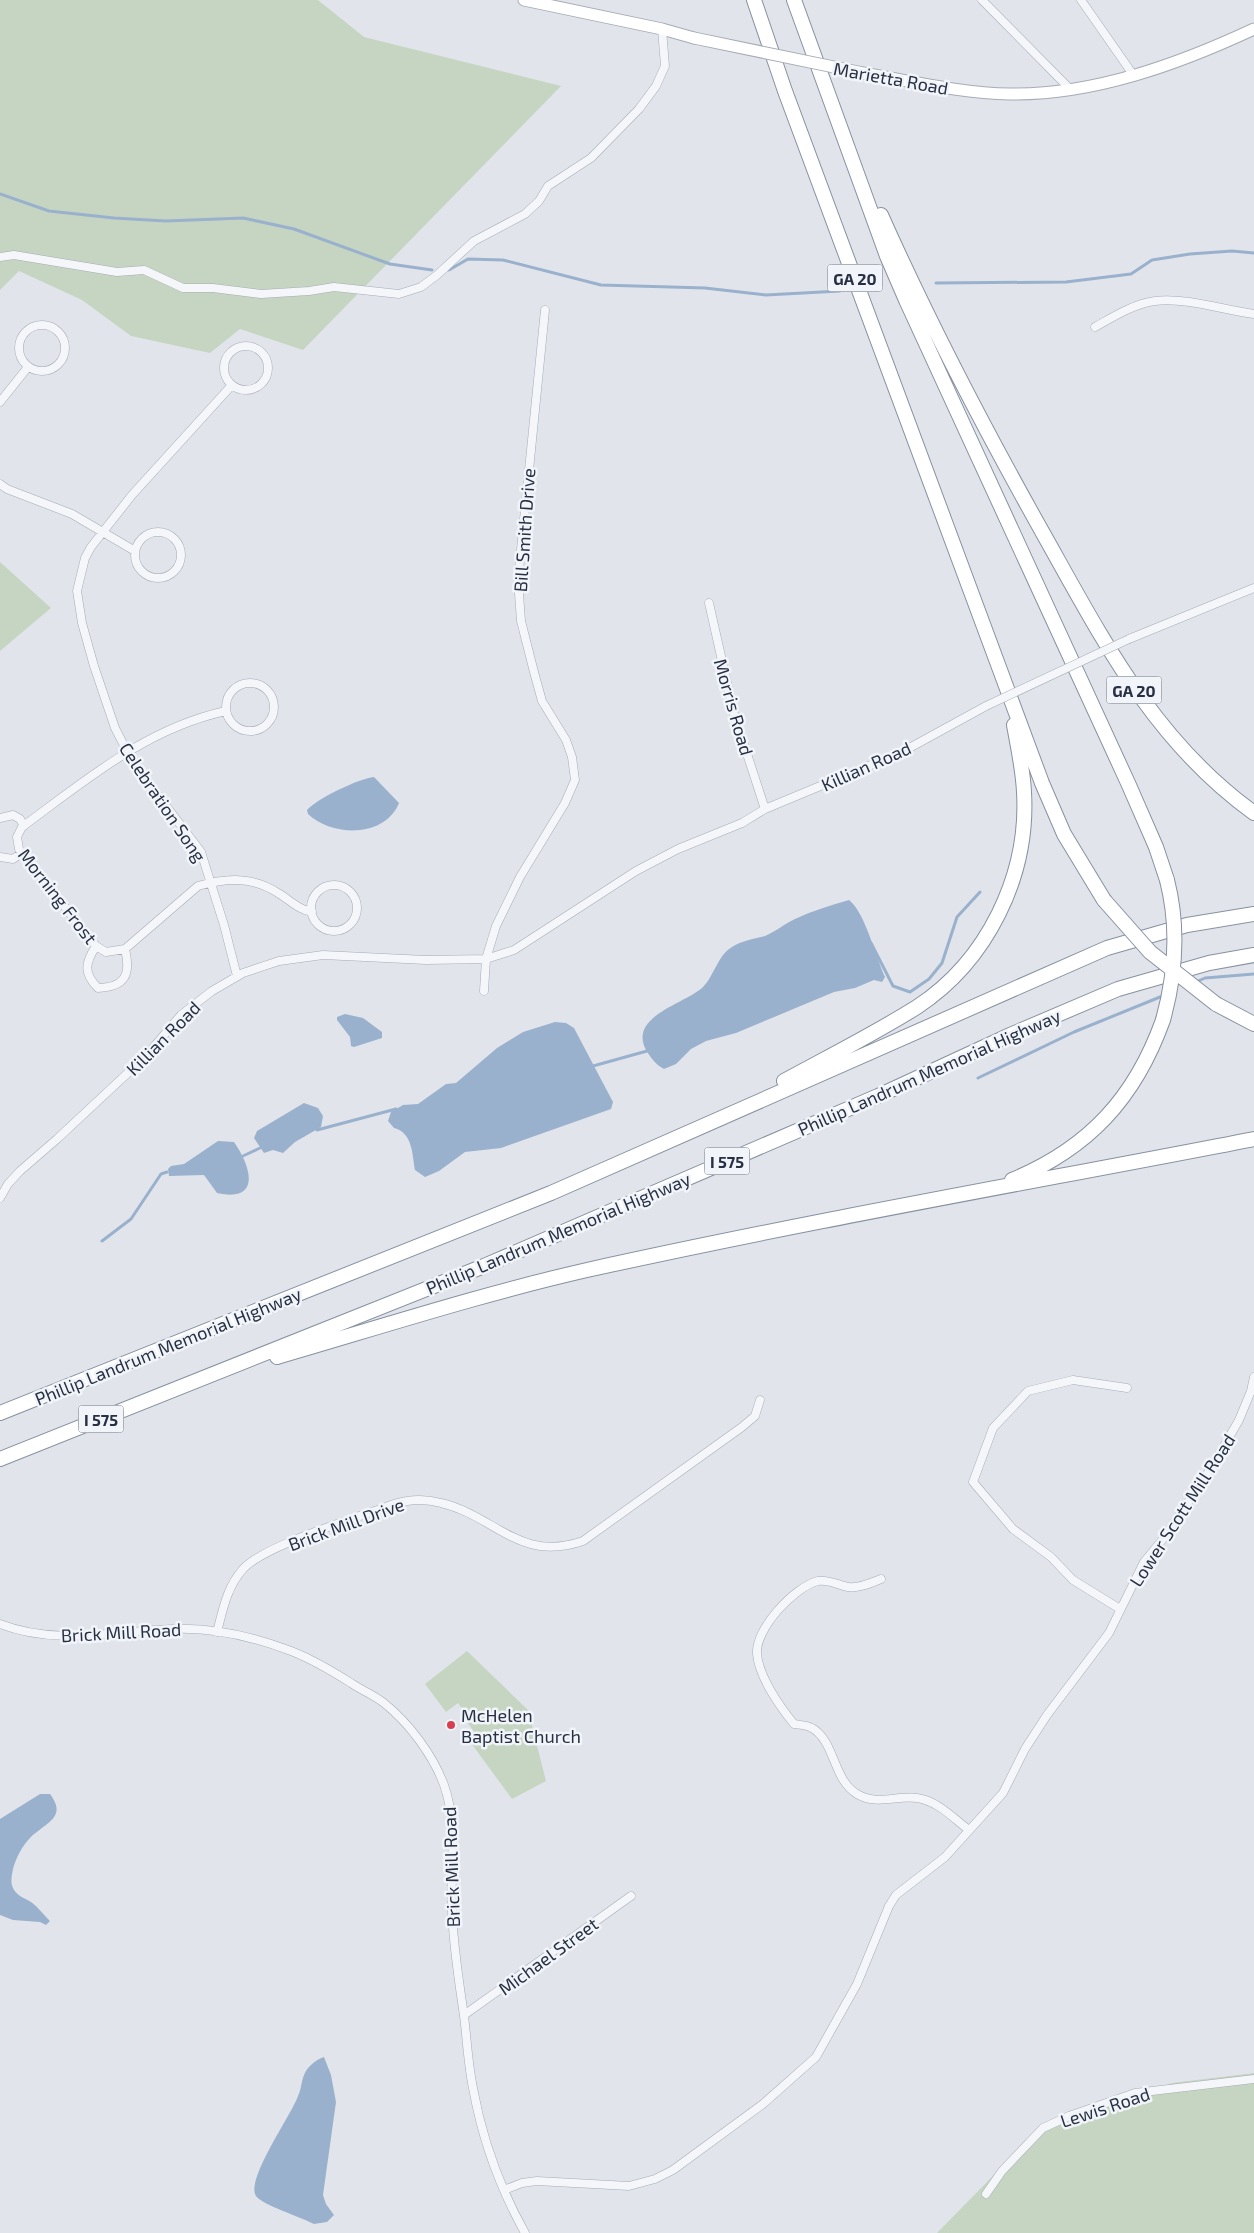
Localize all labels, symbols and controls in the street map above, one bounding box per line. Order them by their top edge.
street label: Marietta Road [832,57,950,99]
road number: GA 20 [828,264,882,292]
street label: Bill Smith Drive [509,467,539,593]
street label: Morris Road [710,656,758,758]
road number: GA 20 [1106,676,1162,704]
street label: Killian Road [818,736,914,796]
street label: Celebration Song [115,738,211,866]
street label: Morning Frost [14,844,102,948]
street label: Killian Road [121,996,205,1080]
street label: Phillip Landrum Memorial Highway [794,1004,1064,1140]
road number: I 575 [704,1148,750,1174]
street label: Phillip Landrum Memorial Highway [422,1167,694,1299]
street label: Phillip Landrum Memorial Highway [32,1282,305,1410]
road number: I 575 [78,1406,124,1432]
street label: Lower Scott Mill Road [1124,1430,1240,1590]
street label: Brick Mill Drive [285,1493,407,1555]
street label: Brick Mill Road [60,1618,182,1646]
place label: McHelen Baptist Church [461,1704,581,1747]
marker: McHelen Baptist Church [445,1719,457,1731]
street label: Brick Mill Road [438,1806,464,1928]
street label: Michael Street [494,1912,602,2000]
street label: Lewis Road [1057,2082,1153,2132]

